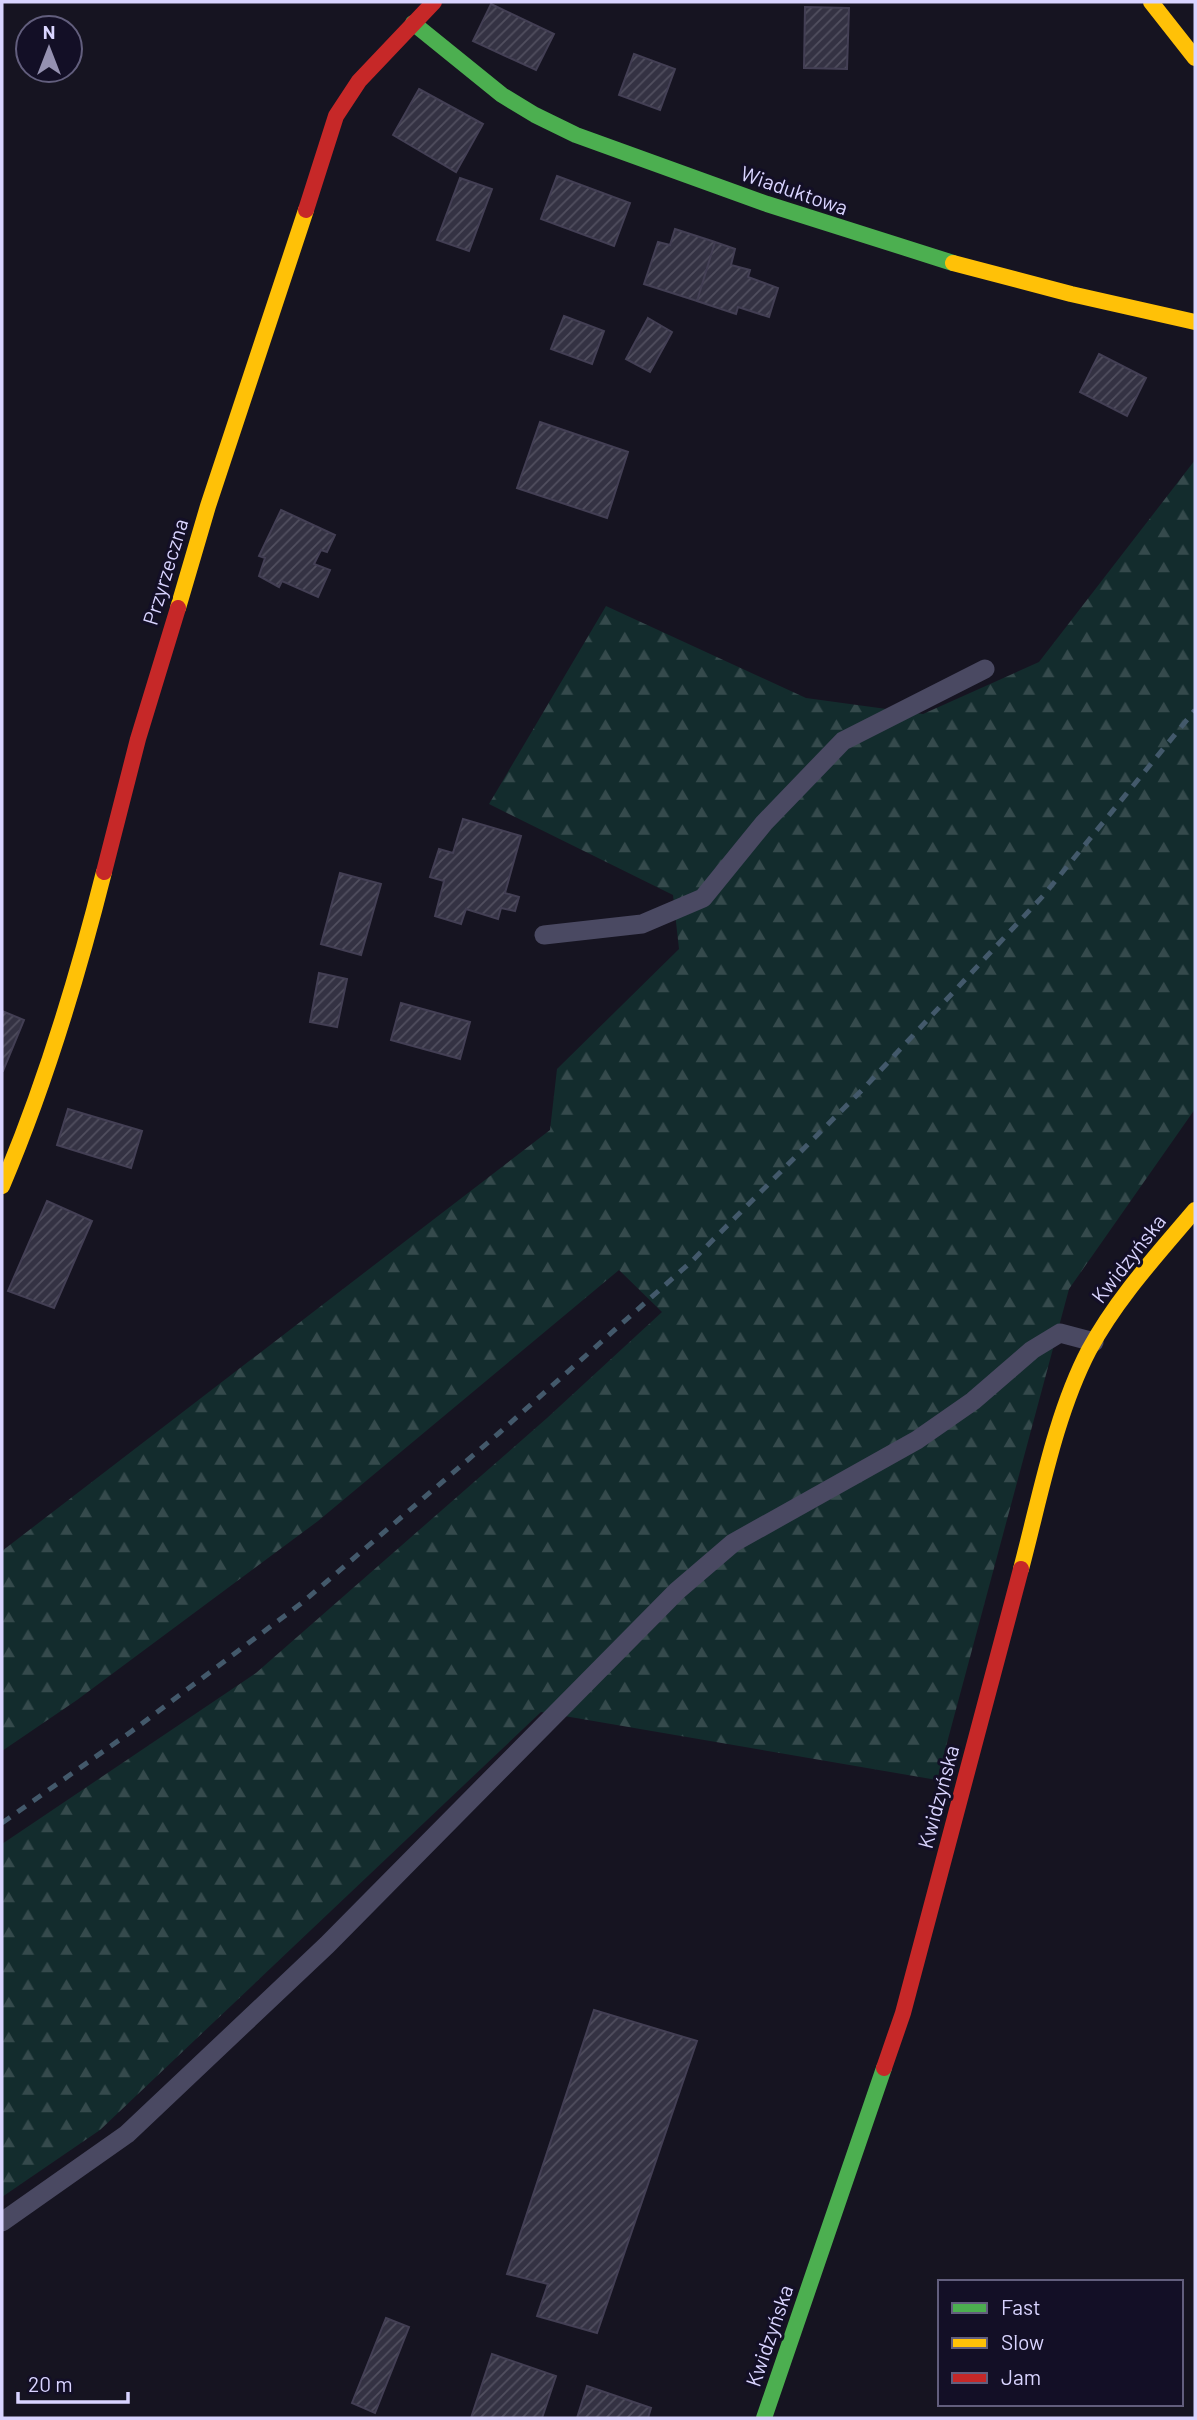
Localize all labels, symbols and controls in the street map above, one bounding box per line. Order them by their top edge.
north arrow [14,14,84,84]
text: N [43,20,55,43]
street label: Wiaduktowa [738,160,851,220]
street label: Przyrzeczna [137,515,193,628]
street label: Kwidzyńska [1085,1209,1170,1307]
street label: Kwidzyńska [912,1742,963,1851]
legend [938,2280,1183,2406]
street label: Kwidzyńska [740,2281,798,2390]
text: Fast [1001,2294,1041,2319]
text: Slow [1001,2329,1044,2354]
scale bar [18,2360,128,2404]
text: Jam [1001,2364,1041,2389]
text: 20 m [28,2371,73,2396]

